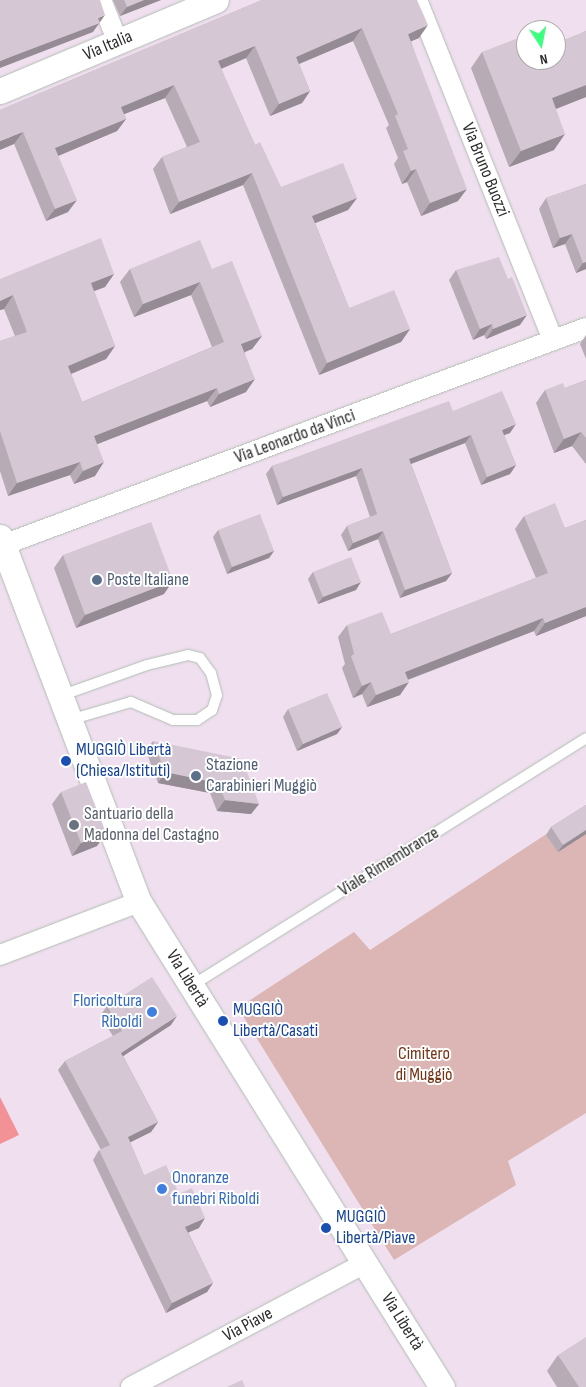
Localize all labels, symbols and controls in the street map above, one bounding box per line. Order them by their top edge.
north arrow [516,20,566,70]
street label: Via Italia [80,26,136,66]
text: N [538,50,549,68]
street label: Via Bruno Buozzi [456,120,514,220]
street label: Via Leonardo da Vinci [232,405,358,469]
place label: Poste Italiane [107,569,189,591]
marker: Poste Italiane [91,574,103,586]
place label: MUGGIÒ Libertà (Chiesa/Istituti) [76,740,171,782]
marker: MUGGIÒ Libertà (Chiesa/Istituti) [60,755,72,767]
place label: Stazione Carabinieri Muggiò [206,755,317,798]
marker: Stazione Carabinieri Muggiò [190,770,202,782]
place label: Santuario della Madonna del Castagno [84,804,219,846]
marker: Santuario della Madonna del Castagno [68,819,80,831]
street label: Viale Rimembranze [335,823,443,901]
street label: Via Libertà [161,946,213,1012]
place label: Floricoltura Riboldi [73,991,142,1034]
place label: MUGGIÒ Libertà/Casati [233,1000,318,1042]
marker: Floricoltura Riboldi [146,1006,158,1018]
marker: MUGGIÒ Libertà/Casati [217,1015,229,1027]
park label: Cimitero di Muggiò [395,1044,453,1086]
place label: Onoranze funebri Riboldi [172,1168,259,1210]
marker: Onoranze funebri Riboldi [156,1183,168,1195]
place label: MUGGIÒ Libertà/Piave [336,1207,415,1250]
marker: MUGGIÒ Libertà/Piave [320,1222,332,1234]
street label: Via Libertà [376,1289,428,1355]
street label: Via Piave [220,1303,276,1347]

